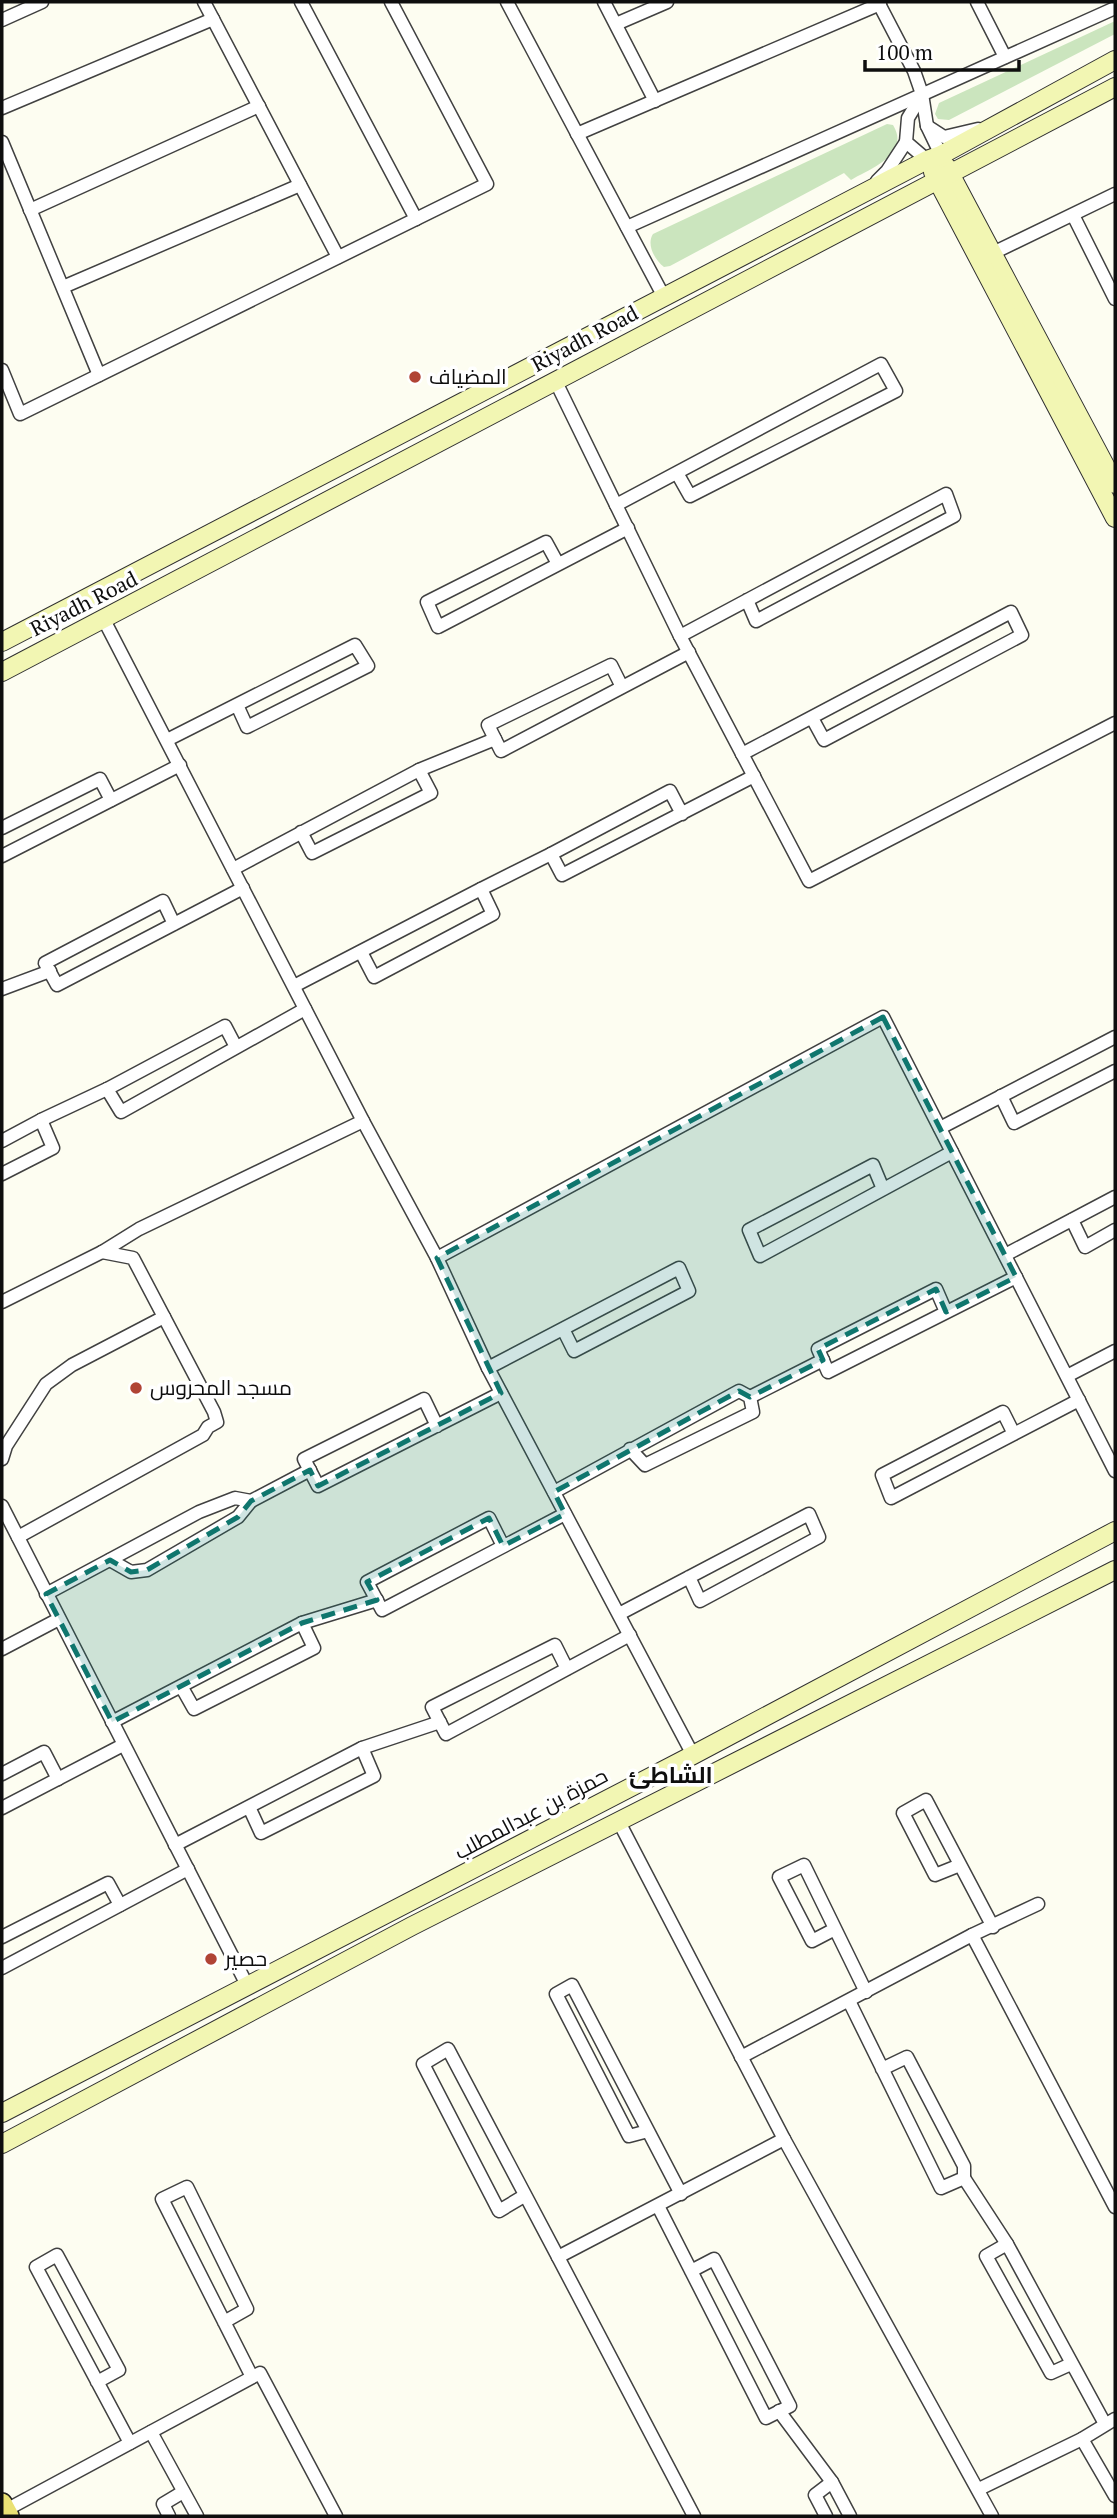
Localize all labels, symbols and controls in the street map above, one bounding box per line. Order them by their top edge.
scale bar [865,28,1019,72]
text: 100 m [876,38,933,66]
street label: Riyadh Road [526,298,643,378]
place label: المضياف [429,362,507,390]
marker: المضياف [407,369,423,385]
street label: Riyadh Road [25,564,142,642]
place label: مسجد المحروس [150,1373,292,1401]
marker: مسجد المحروس [128,1380,144,1396]
district label: الشاطئ [629,1759,713,1790]
street label: حمزة بن عبدالمطلب [449,1761,612,1865]
place label: حصير [224,1944,267,1972]
marker: حصير [203,1951,219,1967]

